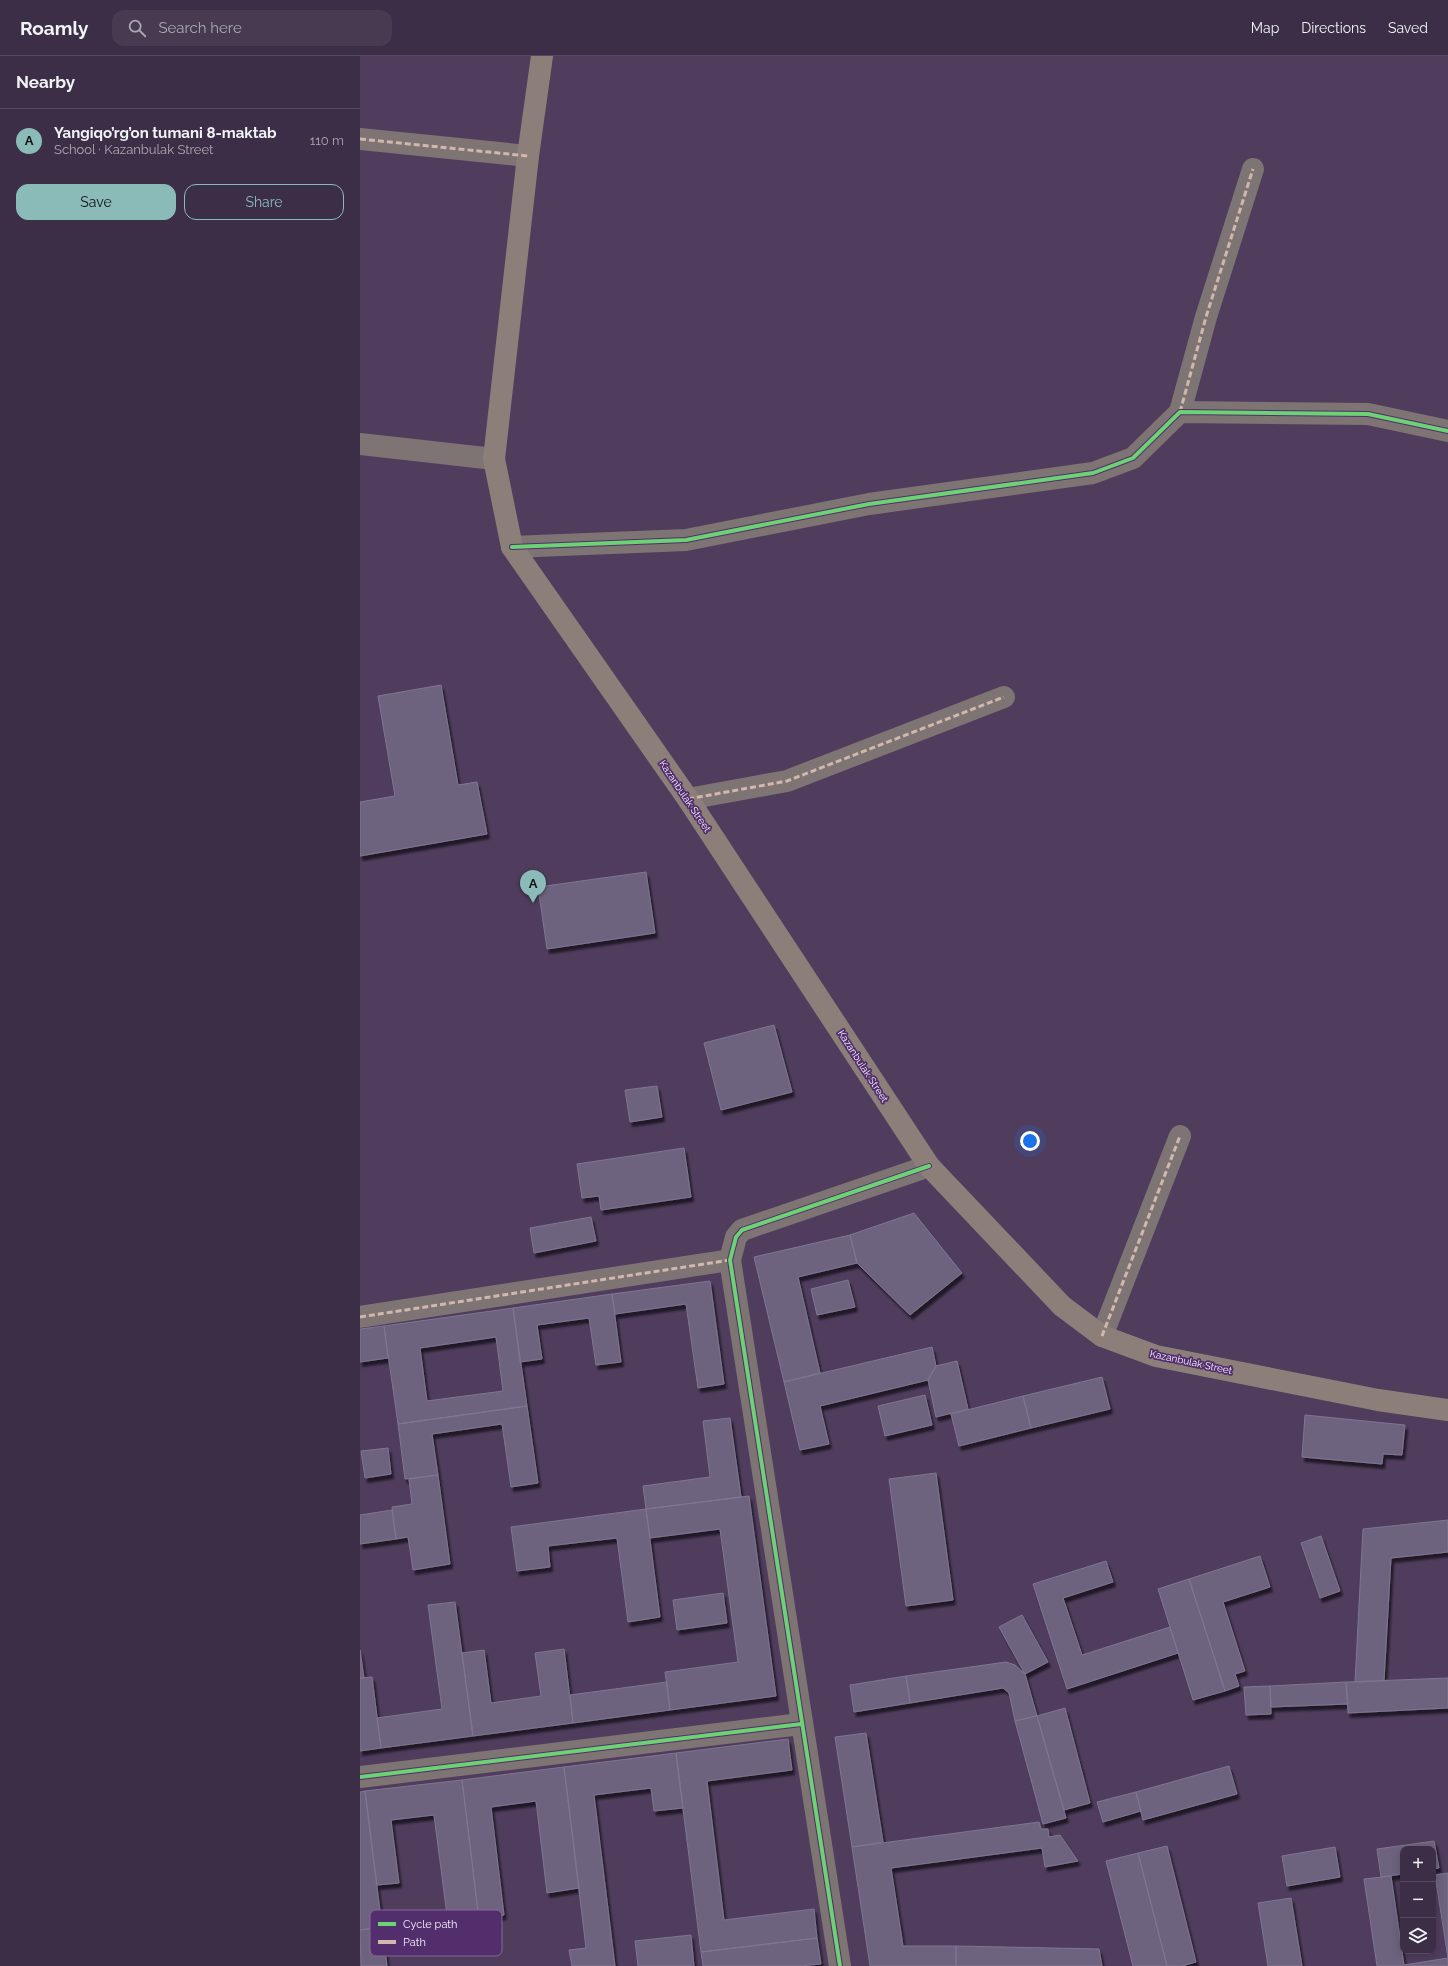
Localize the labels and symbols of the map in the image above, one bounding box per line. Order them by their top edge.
street label: Kazanbulak Street [657,758,713,834]
pin: A [520,870,546,903]
street label: Kazanbulak Street [836,1028,891,1105]
your location [1020,1131,1040,1151]
street label: Kazanbulak Street [1149,1348,1234,1376]
legend [370,1910,502,1956]
text: Cycle path [403,1918,457,1931]
text: Path [403,1936,426,1949]

